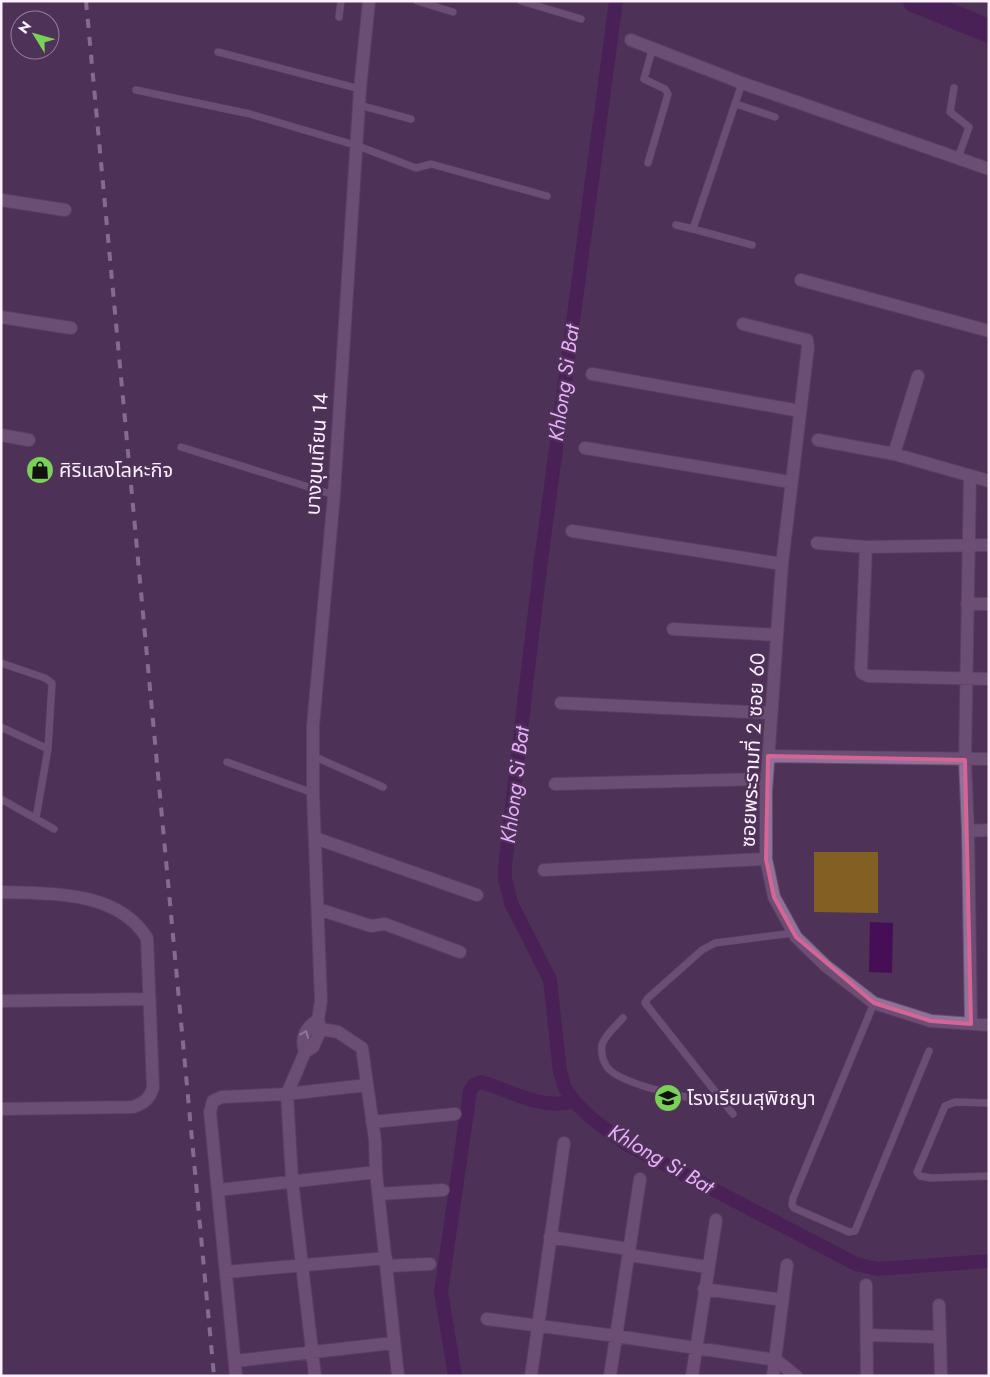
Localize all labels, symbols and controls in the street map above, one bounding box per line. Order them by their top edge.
north arrow [10,10,60,60]
text: N [13,17,36,38]
water label: Khlong Si Bat [541,322,587,443]
street label: บางขุนเทียน 14 [298,391,336,516]
shop icon: ศิริแสงโลหะกิจ [25,455,55,485]
place label: ศิริแสงโลหะกิจ [59,456,173,485]
street label: ซอยพระรามที่ 2 ซอย 60 [733,652,773,848]
water label: Khlong Si Bat [493,724,537,845]
one-way arrow [299,1030,310,1039]
school or university icon: โรงเรียนสุพิชญา [653,1083,683,1113]
place label: โรงเรียนสุพิชญา [687,1084,816,1113]
water label: Khlong Si Bat [603,1117,720,1202]

